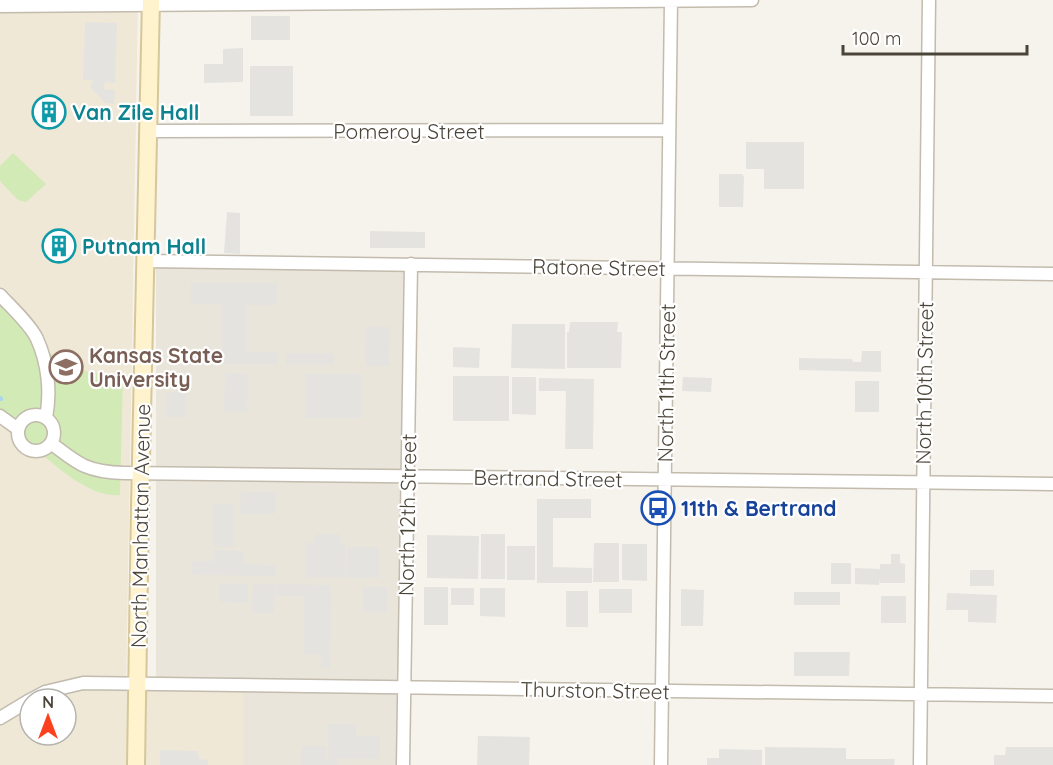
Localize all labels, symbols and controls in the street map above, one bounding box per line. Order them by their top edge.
scale bar [843,18,1028,56]
text: 100 m [852,27,901,50]
building icon: Van Zile Hall [31,94,67,130]
place label: Van Zile Hall [72,99,199,125]
street label: Pomeroy Street [333,118,485,144]
building icon: Putnam Hall [41,228,77,264]
place label: Putnam Hall [82,233,206,259]
street label: Ratone Street [532,253,666,281]
street label: North 10th Street [910,301,938,465]
street label: North 11th Street [652,304,680,462]
place label: Kansas State University [89,342,223,392]
school or university icon: Kansas State University [48,349,84,385]
street label: North Manhattan Avenue [125,404,155,648]
street label: North 12th Street [393,434,421,596]
street label: Bertrand Street [473,464,623,492]
bus stop icon: 11th & Bertrand [640,490,676,526]
place label: 11th & Bertrand [681,495,836,521]
street label: Thurston Street [520,676,670,704]
north arrow [18,687,78,747]
text: N [42,692,54,712]

